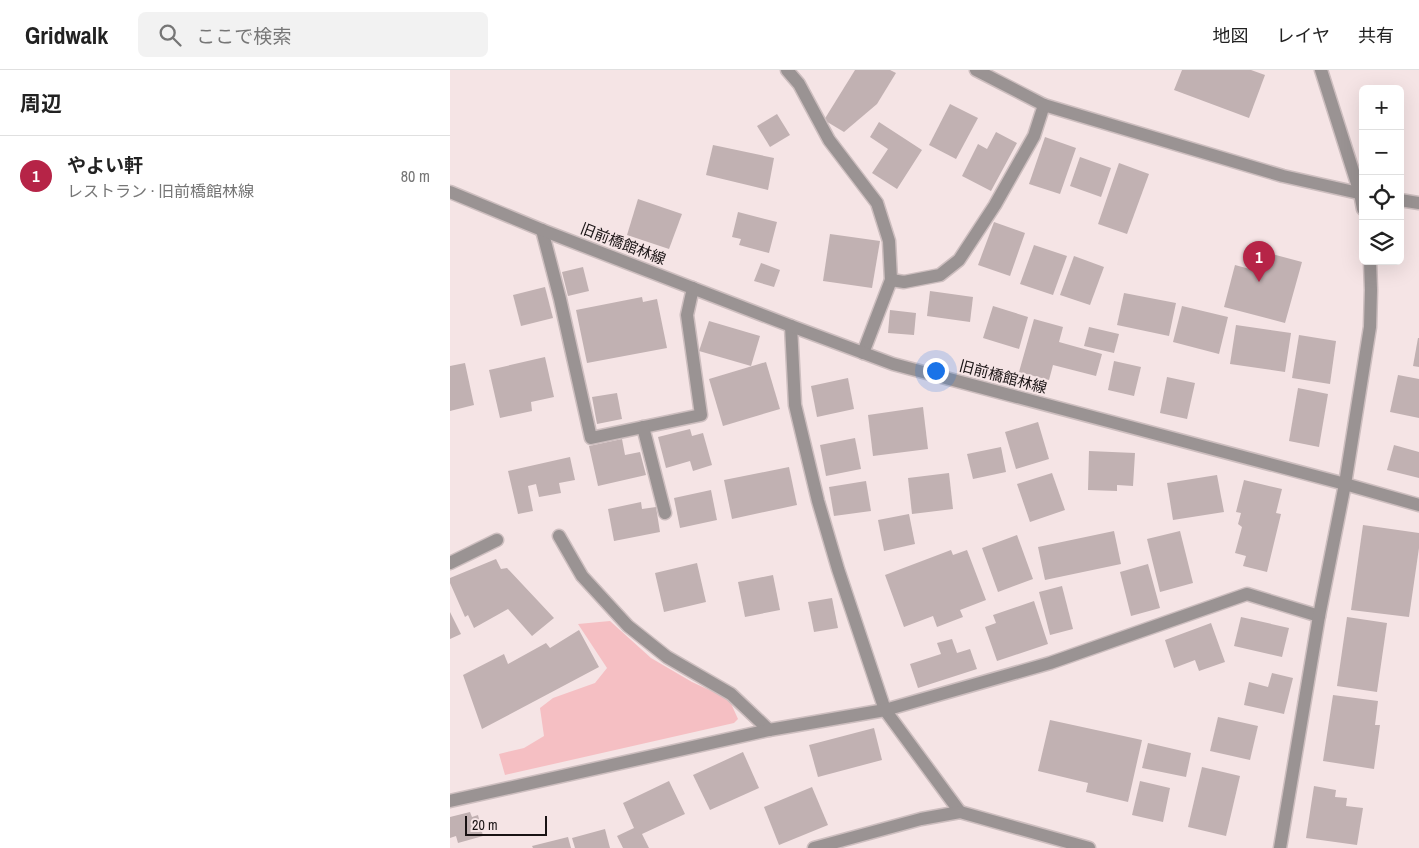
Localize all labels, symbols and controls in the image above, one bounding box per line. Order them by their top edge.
search box [138,12,488,57]
text: Gridwalk [25,19,108,51]
icon: search [156,21,184,49]
text: ここで検索 [196,23,291,49]
text: 地図 [1213,23,1249,48]
text: レイヤ [1277,23,1330,48]
text: 共有 [1358,23,1394,48]
map controls [1359,85,1404,265]
button: + [1359,85,1404,130]
text: 周辺 [20,89,62,118]
button: − [1359,130,1404,175]
text: やよい軒 [67,152,143,178]
text: 1 [32,165,40,187]
text: 80 m [401,165,430,187]
button: locate [1359,175,1404,220]
text: レストラン · 旧前橋館林線 [67,180,254,202]
street label: 旧前橋館林線 [577,218,669,269]
button: layers [1359,220,1404,265]
pin: 1 [1243,241,1275,282]
street label: 旧前橋館林線 [957,355,1049,398]
your location [923,358,949,384]
scale bar [465,813,548,836]
text: 20 m [472,816,498,834]

